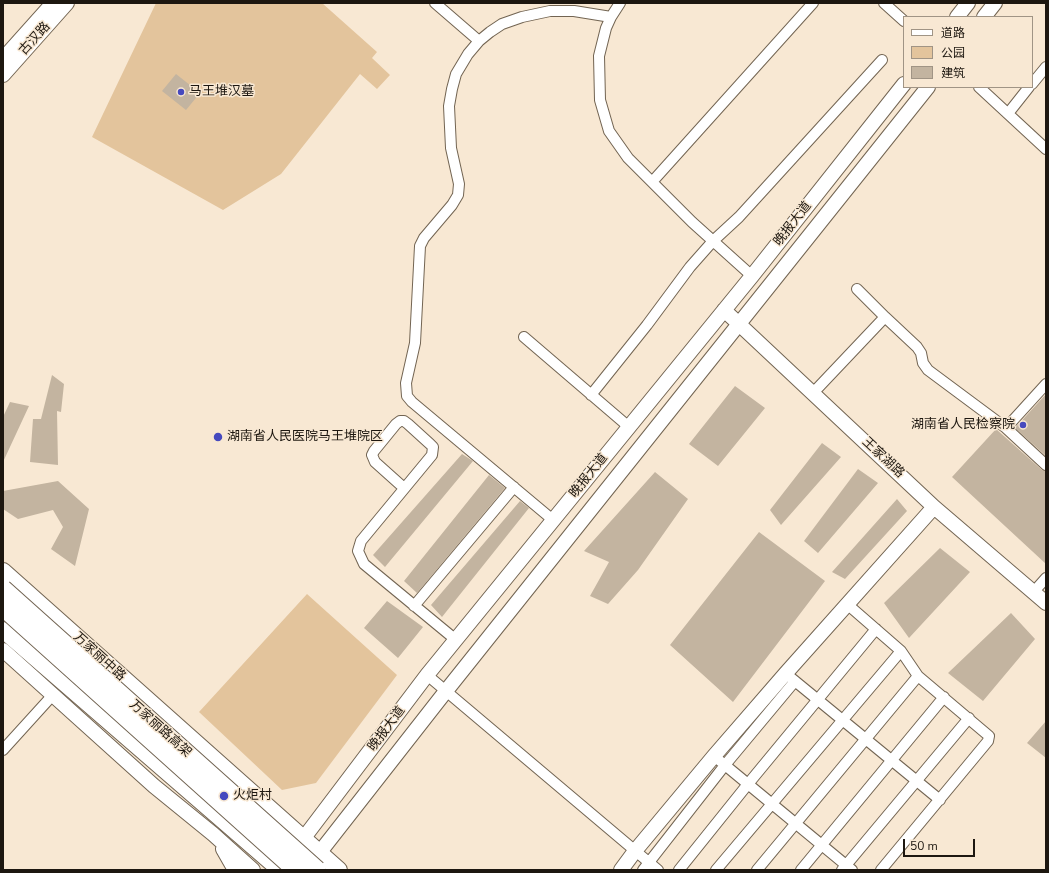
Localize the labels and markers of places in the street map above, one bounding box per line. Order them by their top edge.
place label: 马王堆汉墓 [189,84,254,100]
marker: 马王堆汉墓 [176,87,186,97]
place label: 湖南省人民检察院 [911,417,1015,433]
marker: 湖南省人民检察院 [1018,420,1028,430]
place label: 湖南省人民医院马王堆院区 [227,429,383,445]
marker: 湖南省人民医院马王堆院区 [212,431,224,443]
place label: 火炬村 [233,788,272,804]
marker: 火炬村 [218,790,230,802]

